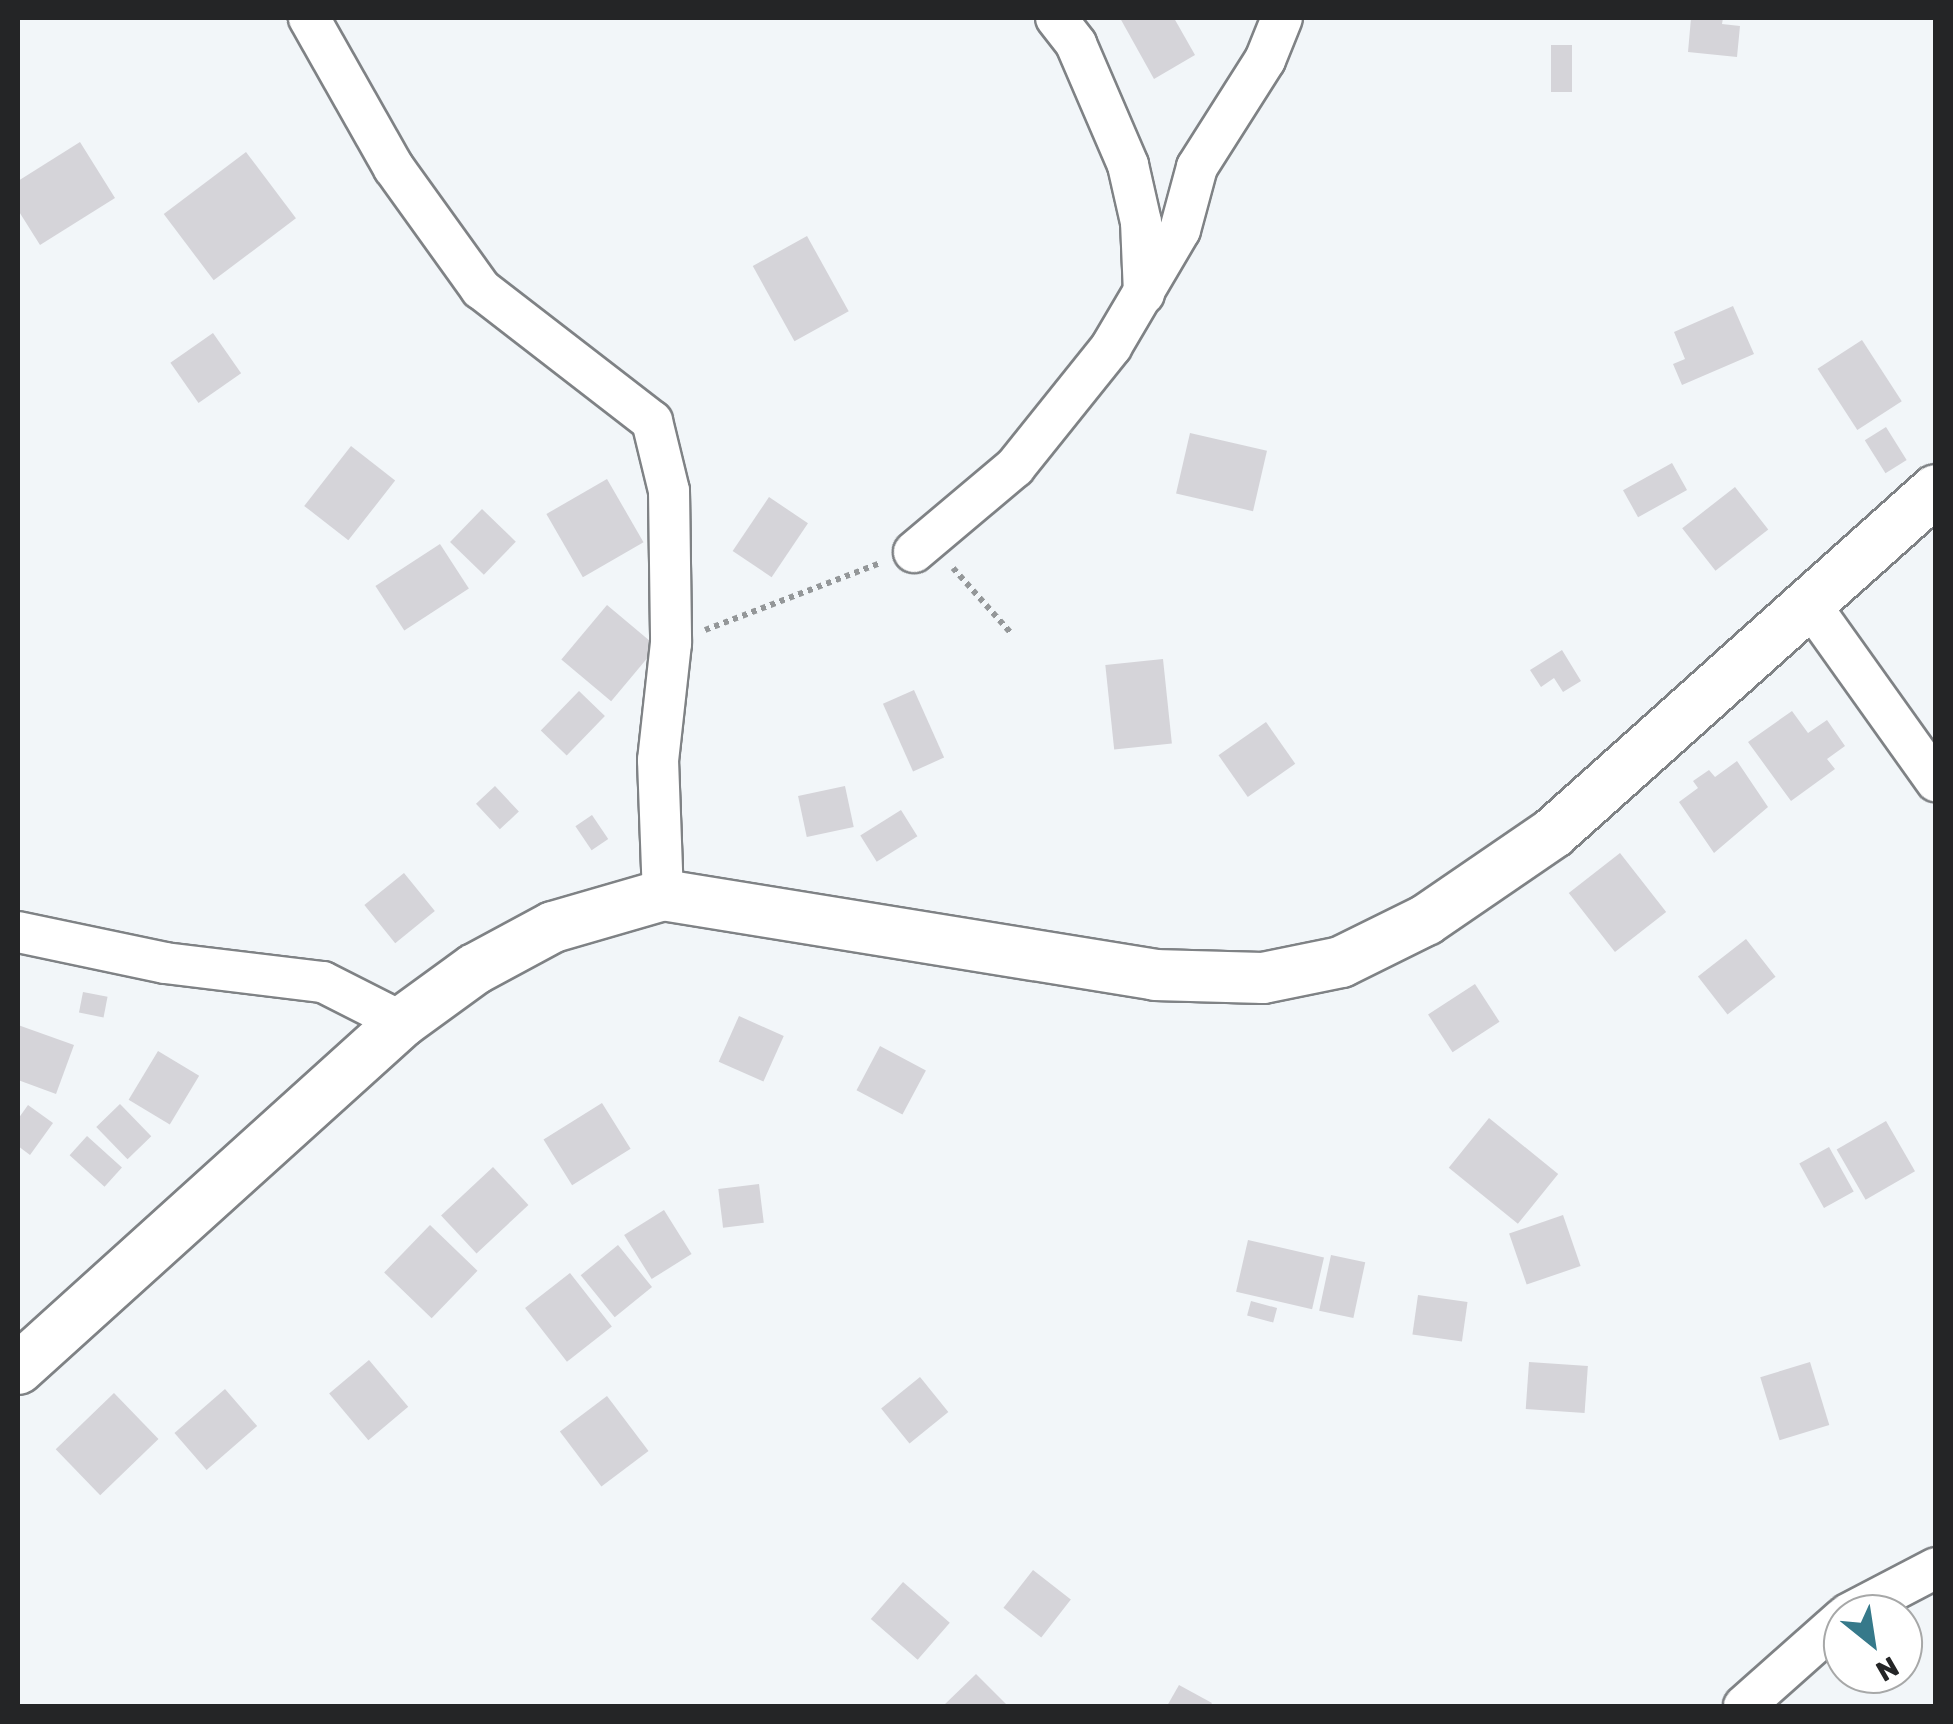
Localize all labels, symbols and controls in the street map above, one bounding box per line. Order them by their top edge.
north arrow [1823,1594,1923,1694]
text: N [1870,1649,1904,1688]

